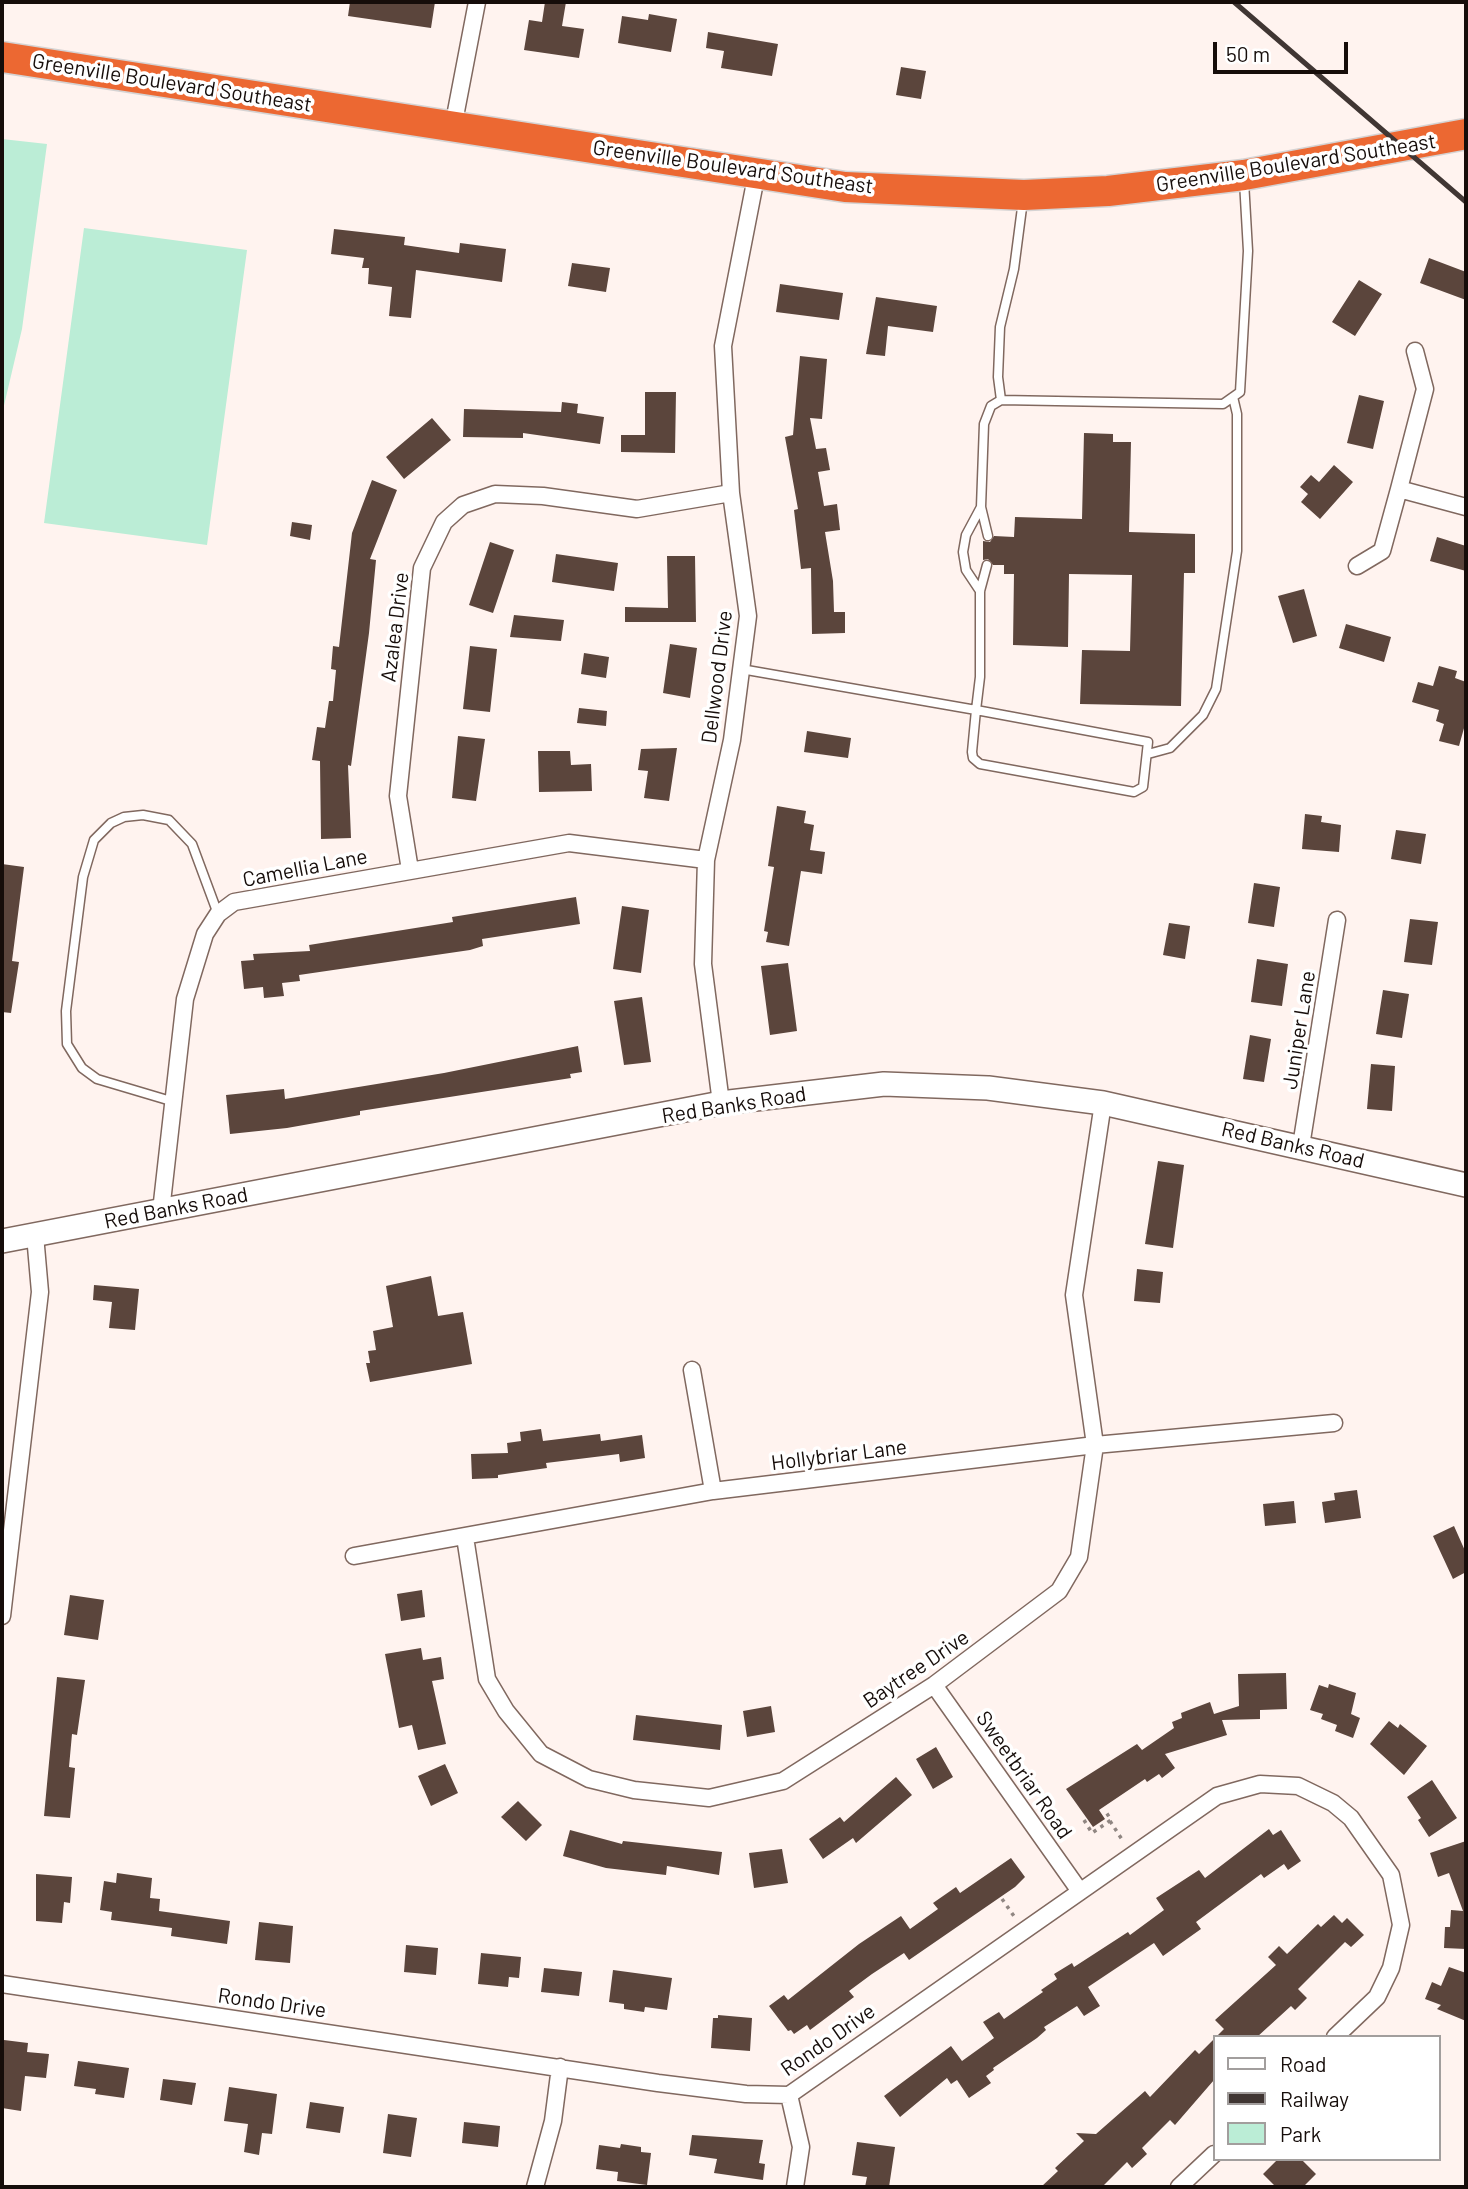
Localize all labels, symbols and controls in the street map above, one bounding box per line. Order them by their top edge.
scale bar [1216,28,1351,72]
text: 50 m [1226,41,1270,66]
street label: Greenville Boulevard Southeast [30,48,314,118]
street label: Greenville Boulevard Southeast [1154,128,1438,198]
street label: Greenville Boulevard Southeast [591,135,875,199]
street label: Azalea Drive [376,571,414,683]
street label: Dellwood Drive [696,609,738,745]
street label: Camellia Lane [240,844,370,892]
street label: Juniper Lane [1277,969,1321,1091]
street label: Red Banks Road [660,1081,808,1129]
street label: Red Banks Road [1219,1116,1367,1174]
street label: Red Banks Road [102,1182,250,1234]
street label: Hollybriar Lane [770,1434,908,1476]
street label: Baytree Drive [858,1624,974,1714]
street label: Sweetbriar Road [971,1706,1077,1844]
street label: Rondo Drive [216,1983,328,2023]
street label: Rondo Drive [776,1998,880,2082]
legend [1212,2035,1440,2161]
text: Road [1280,2051,1326,2076]
text: Railway [1280,2086,1349,2111]
text: Park [1280,2121,1321,2146]

